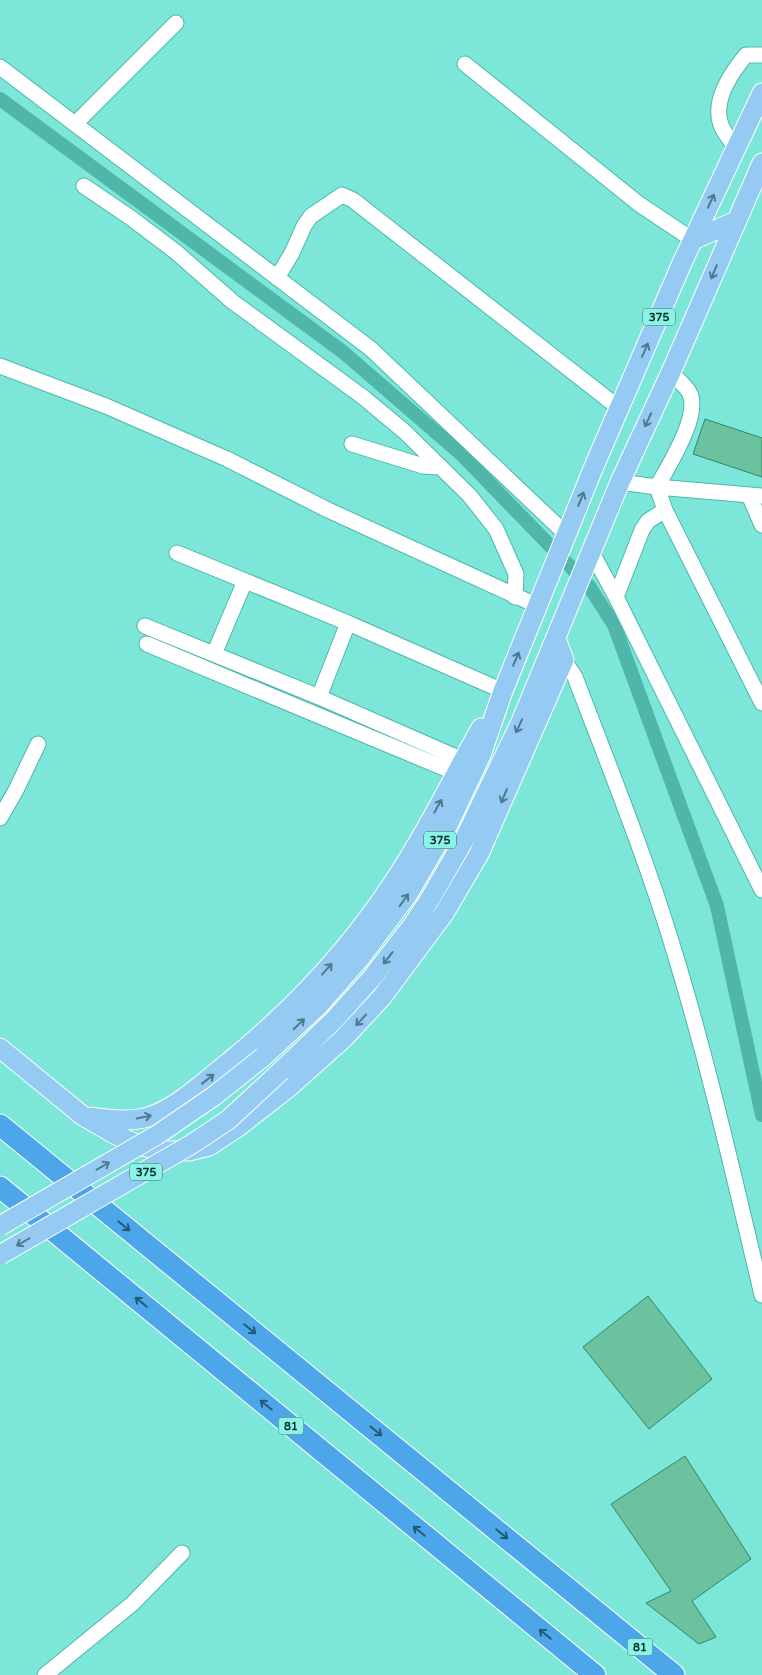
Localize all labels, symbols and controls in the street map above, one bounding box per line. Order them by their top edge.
one-way arrow [707,194,716,209]
one-way arrow [708,264,718,279]
road number: 375 [643,308,675,326]
one-way arrow [640,343,650,358]
one-way arrow [643,413,653,428]
one-way arrow [577,492,586,507]
one-way arrow [512,652,521,667]
one-way arrow [513,718,523,733]
one-way arrow [498,788,508,803]
one-way arrow [433,799,443,814]
road number: 375 [424,832,456,848]
one-way arrow [398,893,409,907]
one-way arrow [382,951,393,964]
one-way arrow [321,962,333,975]
one-way arrow [355,1013,367,1026]
one-way arrow [293,1018,305,1030]
one-way arrow [201,1073,214,1084]
one-way arrow [136,1112,152,1122]
one-way arrow [95,1161,109,1171]
road number: 375 [130,1164,162,1180]
one-way arrow [117,1221,130,1232]
one-way arrow [16,1238,30,1248]
one-way arrow [135,1297,148,1308]
one-way arrow [243,1323,256,1334]
one-way arrow [260,1400,273,1411]
road number: 81 [278,1418,304,1434]
one-way arrow [369,1426,382,1437]
one-way arrow [413,1525,426,1536]
one-way arrow [495,1528,508,1539]
one-way arrow [539,1628,552,1639]
road number: 81 [628,1638,652,1655]

